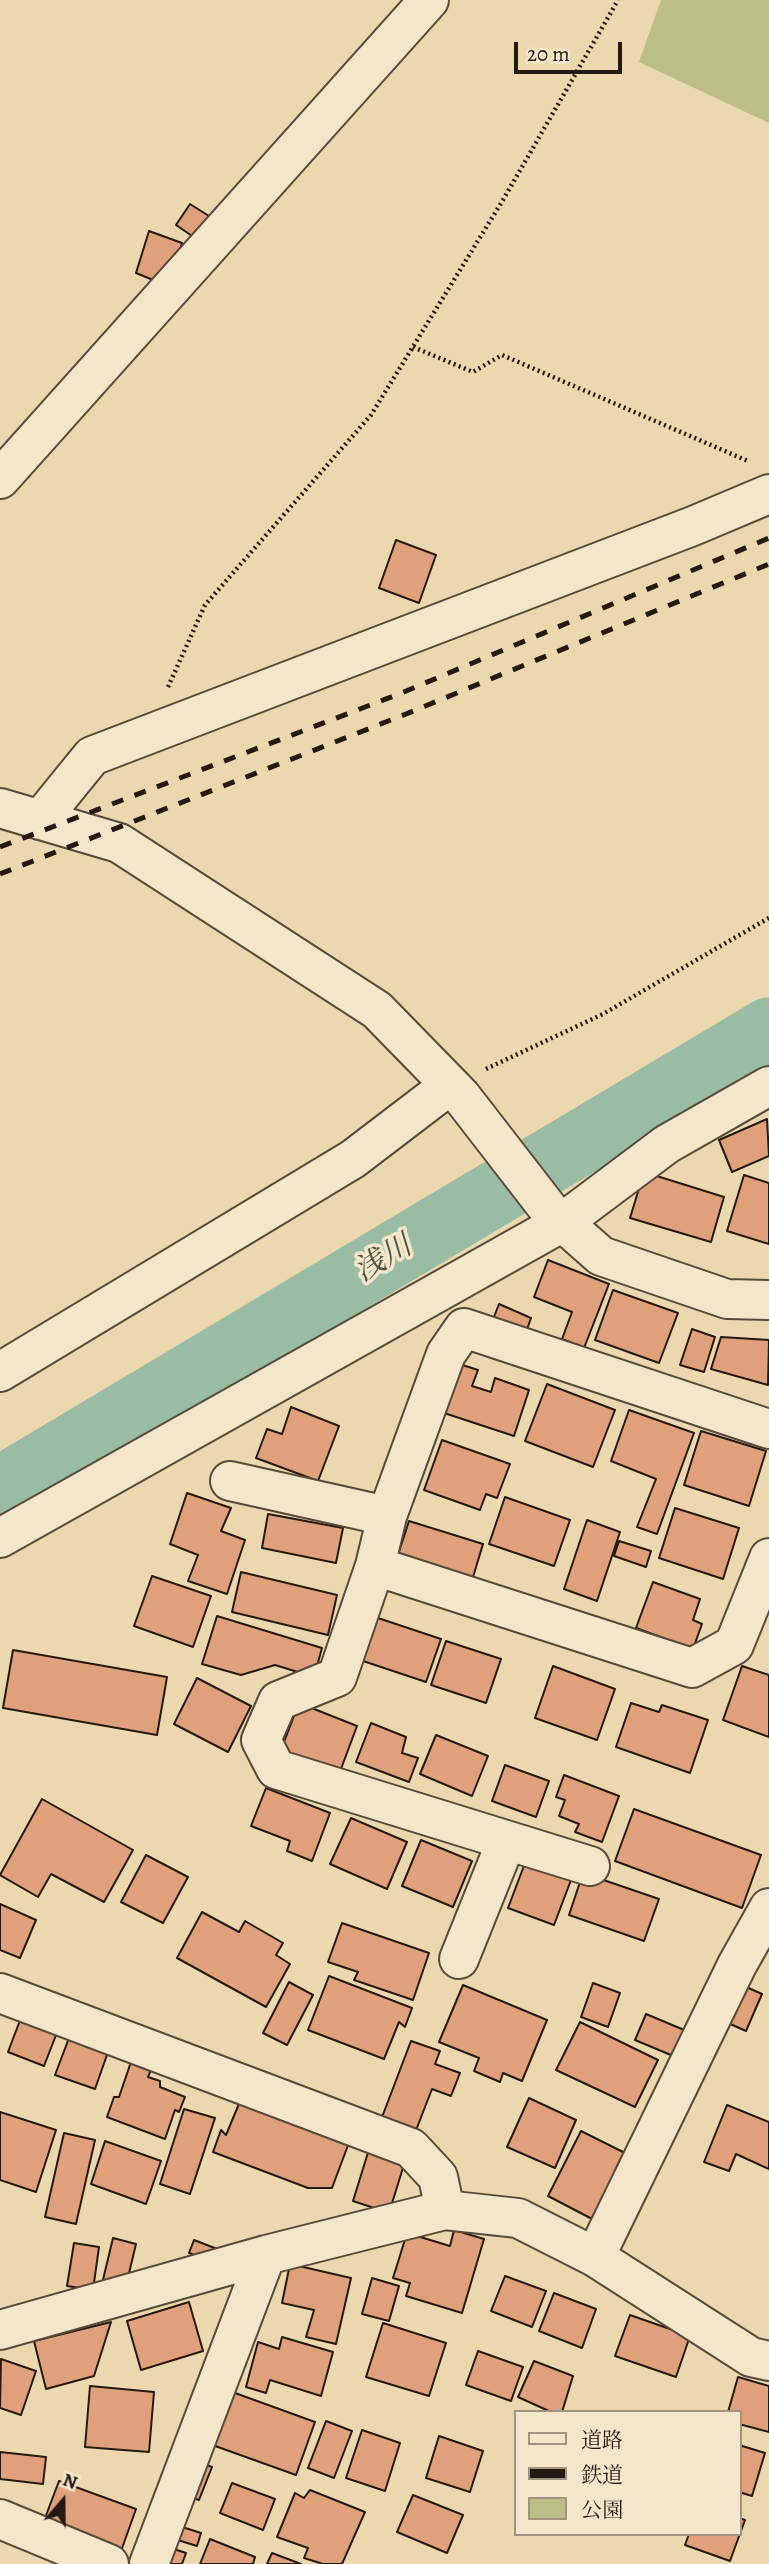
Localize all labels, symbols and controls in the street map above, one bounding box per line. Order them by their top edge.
scale bar [517,28,626,72]
text: 20 m [527,40,570,68]
water label: 浅川 [349,1229,419,1291]
legend [514,2410,741,2536]
text: 道路 [581,2426,623,2454]
text: 鉄道 [581,2461,623,2489]
north arrow [28,2466,98,2536]
text: N [59,2467,81,2496]
text: 公園 [581,2496,623,2524]

